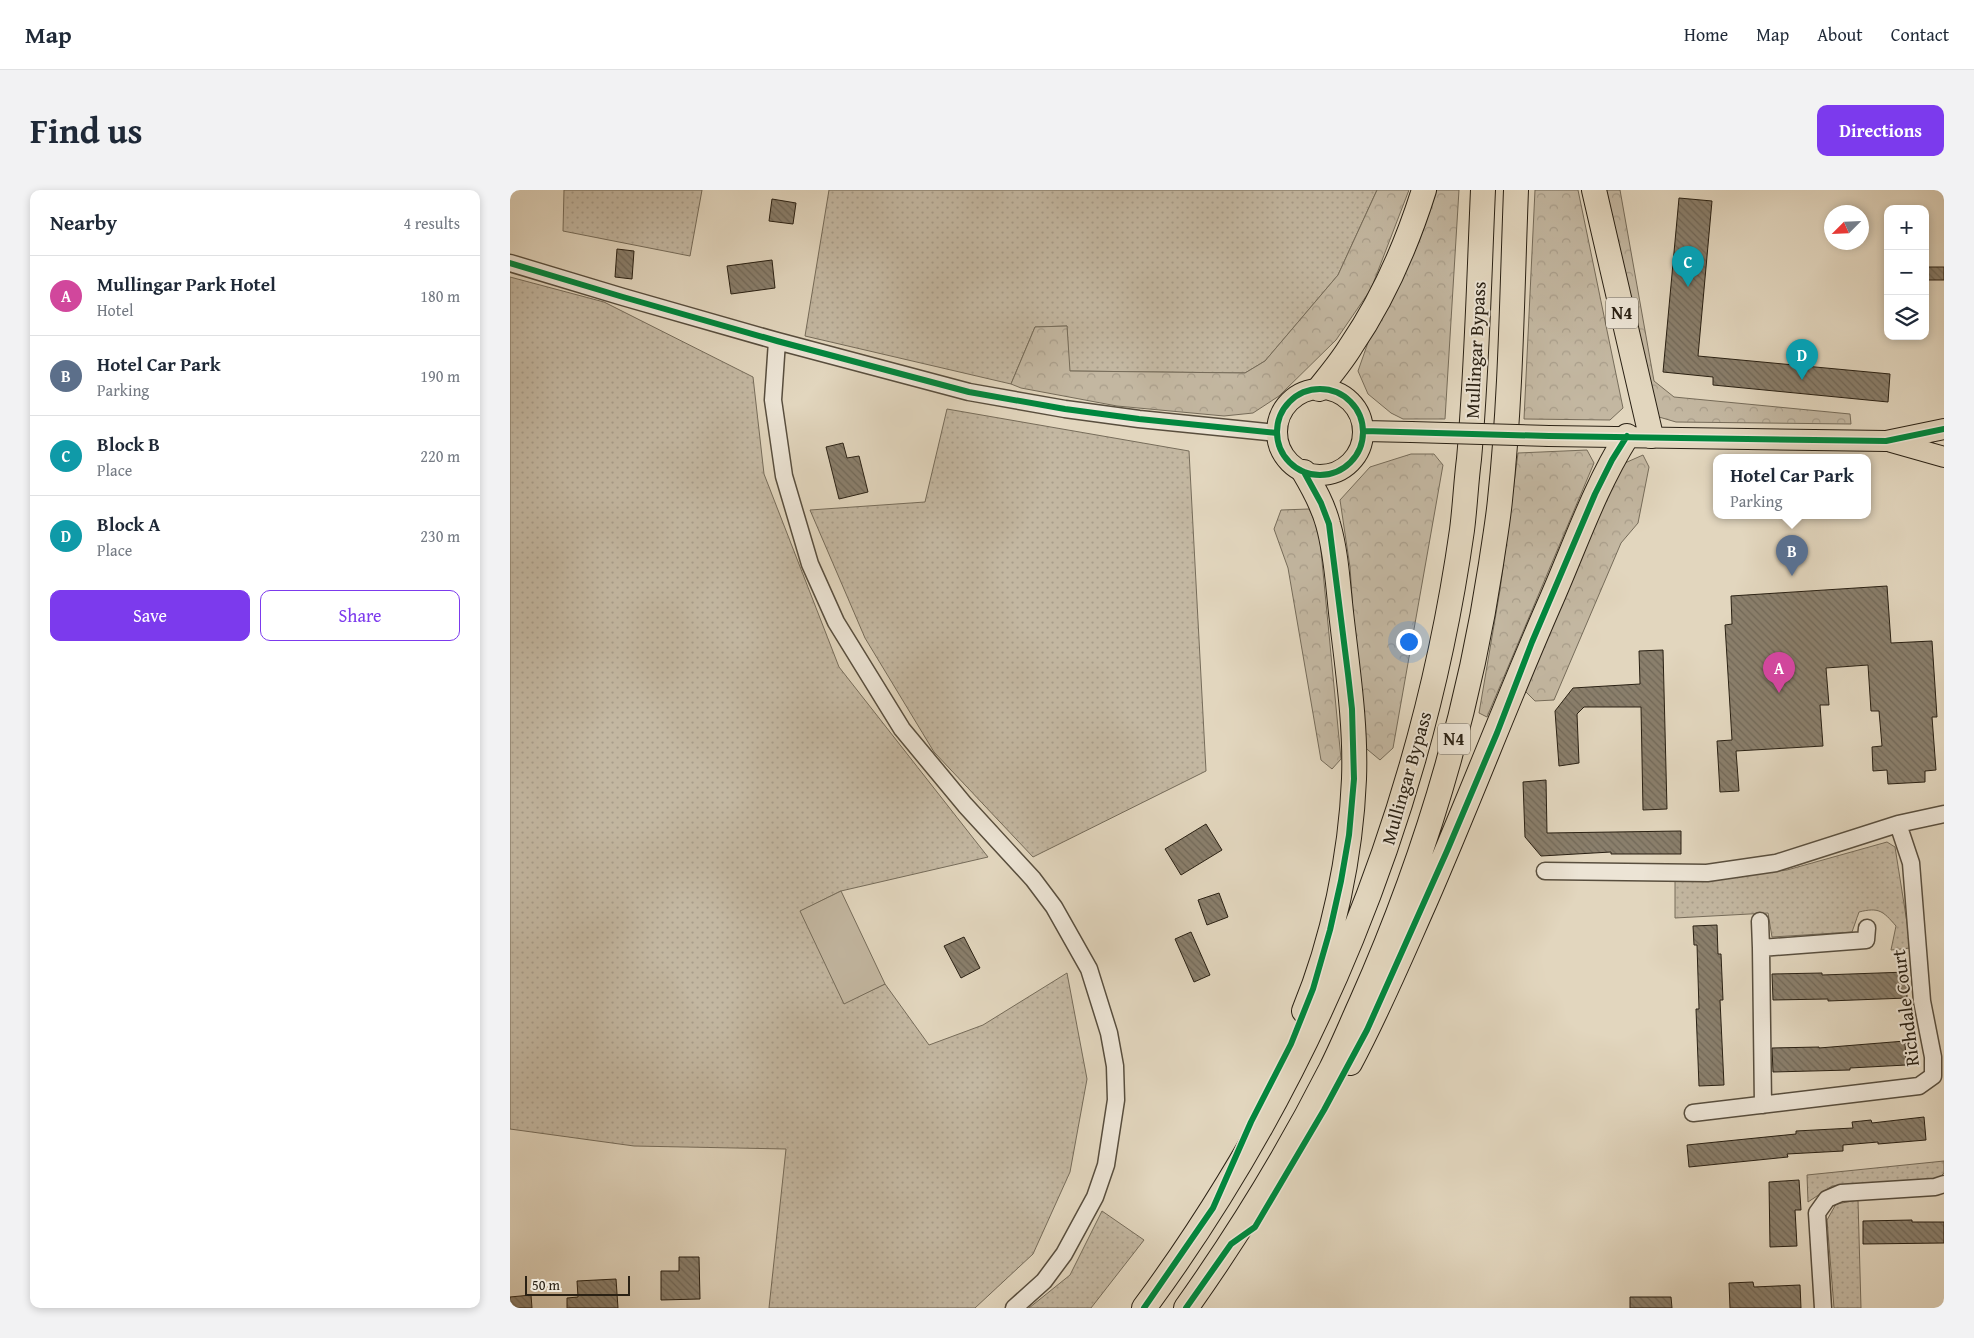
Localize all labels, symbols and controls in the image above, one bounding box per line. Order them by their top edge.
text: Map [25,17,72,52]
text: Home [1684,21,1728,48]
text: Map [1756,21,1789,48]
text: About [1817,21,1863,48]
text: Contact [1891,21,1949,48]
text: Find us [30,105,143,156]
button: Directions [1817,105,1944,156]
north arrow [1824,205,1869,250]
map controls [1884,205,1929,340]
button: + [1884,205,1929,250]
text: Nearby [50,207,117,238]
text: 4 results [403,211,460,235]
pin: C [1672,246,1704,287]
button: − [1884,250,1929,295]
text: Mullingar Park Hotel [97,270,276,298]
street label: Mullingar Bypass [1457,281,1493,419]
text: A [61,284,71,308]
text: 180 m [420,284,460,308]
button: layers [1884,295,1929,340]
text: Hotel [97,298,133,322]
road number: N4 [1606,298,1638,328]
pin: D [1786,339,1818,380]
text: Hotel Car Park [97,350,221,378]
text: B [61,364,71,388]
text: 190 m [420,364,460,388]
text: Parking [97,378,149,402]
text: Block B [97,430,160,458]
text: C [61,444,71,468]
text: 220 m [420,444,460,468]
popup [1713,454,1871,519]
text: Place [97,458,132,482]
text: Hotel Car Park [1730,461,1854,489]
text: Parking [1730,489,1783,513]
text: Block A [97,510,160,538]
text: D [61,524,71,548]
text: 230 m [420,524,460,548]
pin: B [1776,535,1808,576]
text: Place [97,538,132,562]
button: Save [50,590,250,641]
button: Share [260,590,460,641]
your location [1396,629,1422,655]
pin: A [1763,652,1795,693]
street label: Mullingar Bypass [1374,708,1438,848]
road number: N4 [1438,724,1470,754]
street label: Richdale Court [1884,948,1926,1068]
scale bar [525,1273,630,1296]
text: 50 m [532,1275,560,1295]

